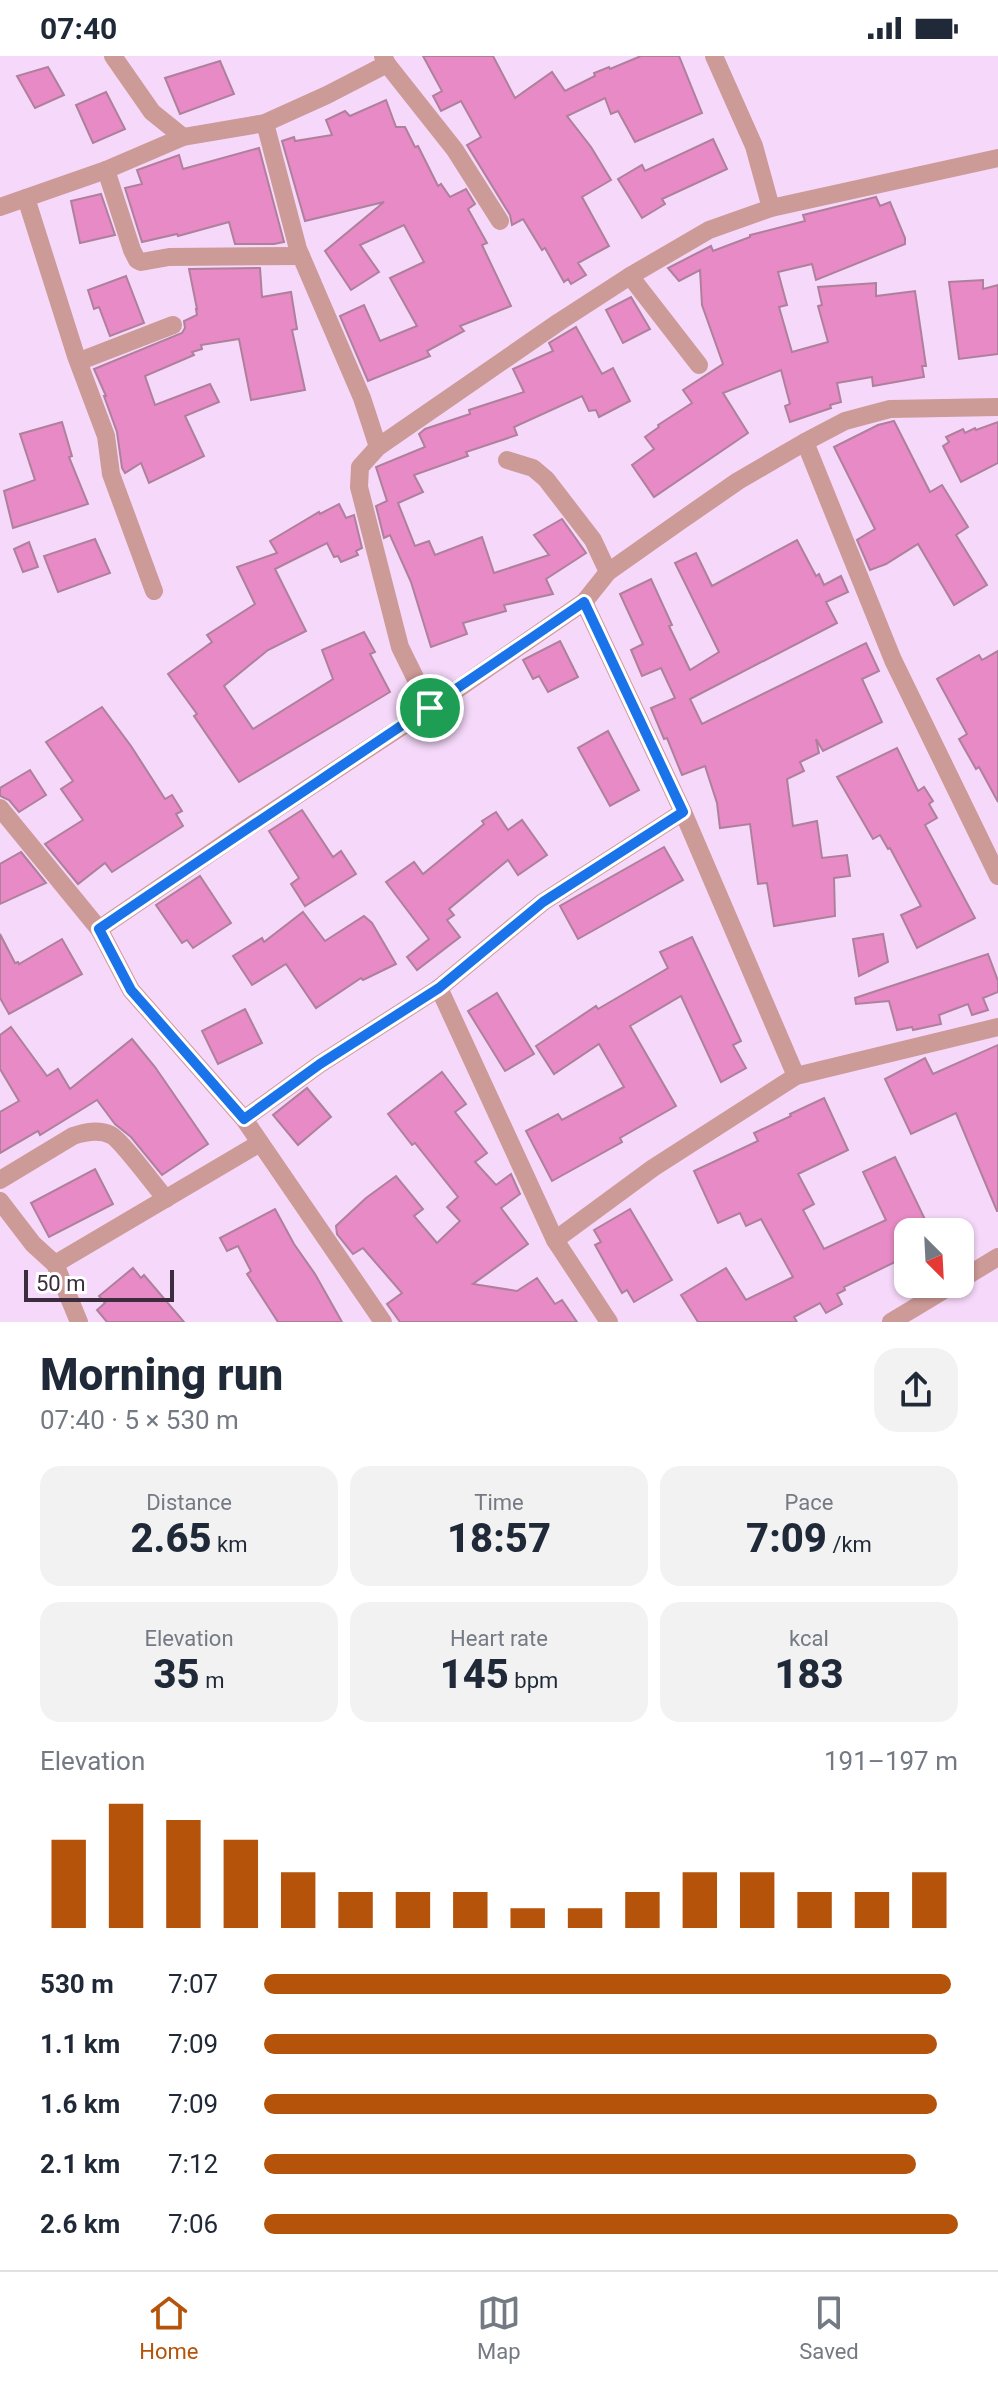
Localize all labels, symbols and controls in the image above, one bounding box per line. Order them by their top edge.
text: 07:40 [40,11,117,46]
pin [396,674,464,742]
icon: arrive [408,686,452,730]
north arrow [894,1218,974,1298]
map controls [894,1218,974,1298]
scale bar [24,1266,174,1302]
text: 50 m [36,1271,85,1296]
button: share [874,1348,958,1432]
text: Morning run [40,1349,283,1401]
text: 07:40 · 5 × 530 m [40,1405,239,1435]
text: Distance [146,1490,232,1515]
text: Time [474,1490,524,1515]
text: Pace [785,1490,833,1515]
text: 2.65 [131,1515,212,1562]
text: 18:57 [447,1515,551,1562]
text: 7:09 [746,1515,827,1562]
text: km [212,1532,247,1557]
text: /km [827,1532,872,1557]
text: Elevation [144,1626,234,1651]
text: Heart rate [450,1626,548,1651]
text: kcal [789,1626,829,1651]
text: 35 [154,1651,200,1698]
text: 145 [440,1651,509,1698]
text: 183 [774,1651,844,1698]
text: m [200,1668,224,1693]
text: bpm [509,1668,558,1693]
text: Elevation [40,1746,145,1776]
text: 191–197 m [824,1746,958,1776]
text: 530 m [40,1969,114,1999]
text: 7:07 [168,1969,218,1999]
text: 1.1 km [40,2029,120,2059]
text: 7:09 [168,2029,218,2059]
text: 1.6 km [40,2089,120,2119]
text: 7:09 [168,2089,218,2119]
text: 2.1 km [40,2149,120,2179]
text: 7:12 [168,2149,218,2179]
text: 2.6 km [40,2209,120,2239]
text: 7:06 [168,2209,218,2239]
tab: Home [139,2291,198,2364]
tab: Map [477,2291,521,2364]
tab: Saved [799,2291,859,2364]

